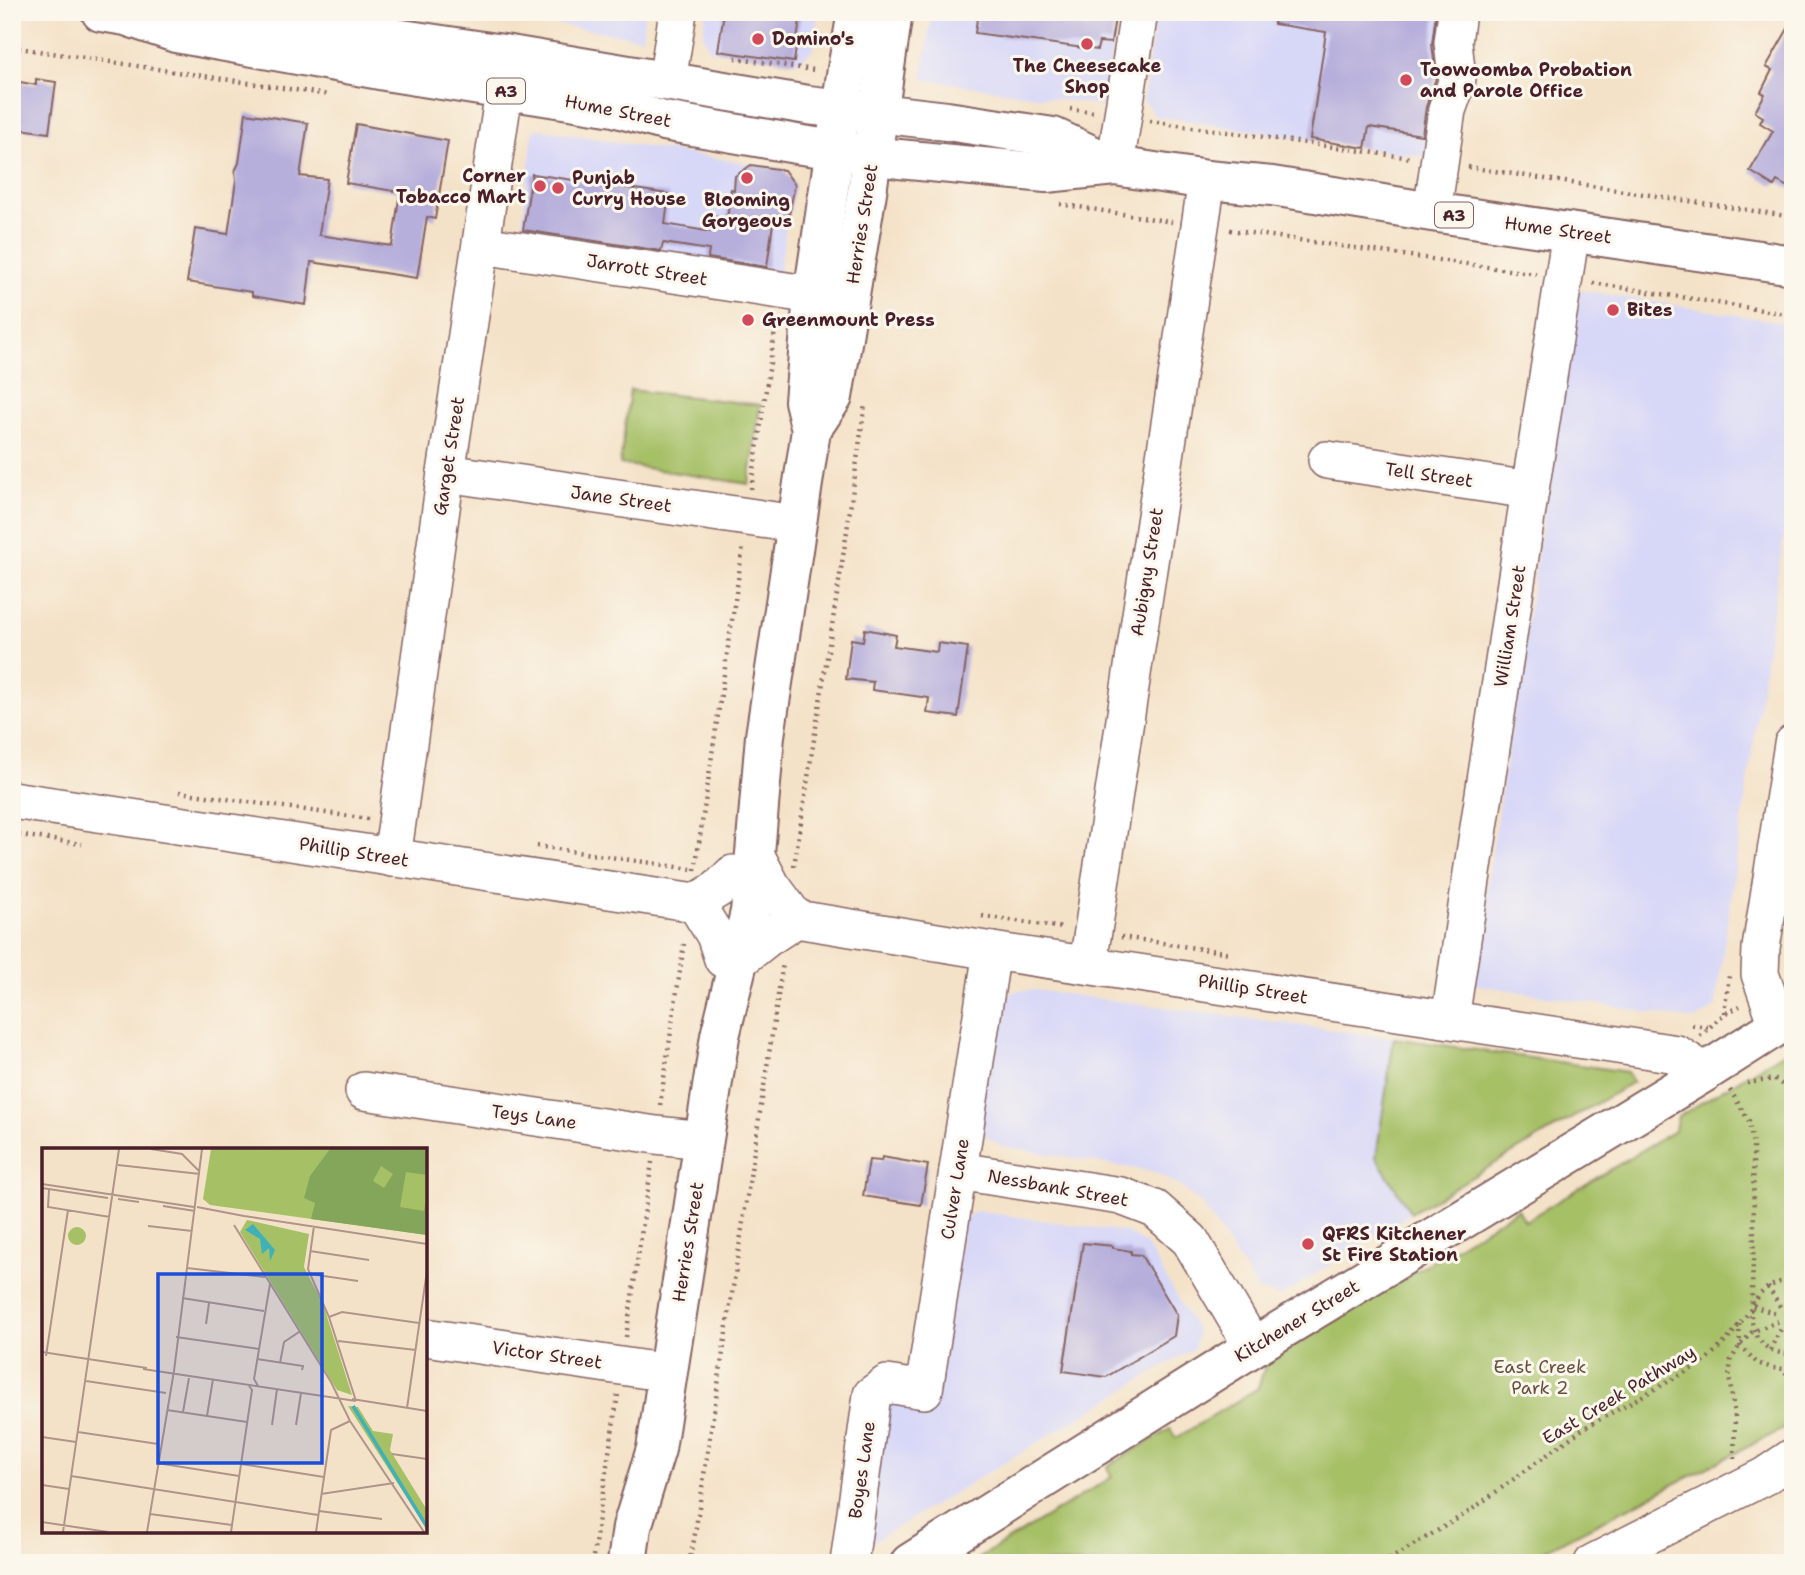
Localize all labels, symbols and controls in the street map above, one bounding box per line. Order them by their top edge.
place label: Domino's [772,27,854,51]
marker: Domino's [750,31,766,47]
marker: The Cheesecake Shop [1079,36,1095,52]
place label: The Cheesecake Shop [1013,54,1161,99]
place label: Toowoomba Probation and Parole Office [1420,58,1632,103]
marker: Toowoomba Probation and Parole Office [1398,72,1414,88]
road number: A3 [487,78,525,104]
street label: Hume Street [563,89,673,133]
street label: Herries Street [841,162,883,286]
place label: Corner Tobacco Mart [396,164,526,209]
place label: Punjab Curry House [572,166,686,211]
marker: Blooming Gorgeous [739,170,755,186]
marker: Corner Tobacco Mart [532,178,548,194]
marker: Punjab Curry House [550,180,566,196]
place label: Blooming Gorgeous [702,188,792,233]
road number: A3 [1435,202,1473,228]
street label: Hume Street [1503,211,1613,249]
street label: Jarrott Street [585,249,709,291]
place label: Bites [1627,298,1672,322]
marker: Bites [1605,302,1621,318]
place label: Greenmount Press [762,308,935,332]
marker: Greenmount Press [740,312,756,328]
street label: Garget Street [428,395,470,517]
street label: Tell Street [1383,457,1475,493]
street label: Jane Street [569,480,673,518]
street label: Aubigny Street [1125,506,1169,638]
street label: William Street [1488,563,1532,689]
street label: Phillip Street [297,831,411,873]
street label: Phillip Street [1196,968,1310,1010]
street label: Teys Lane [490,1099,578,1135]
street label: Culver Lane [935,1137,975,1241]
inset map [42,1148,427,1533]
street label: Nessbank Street [986,1164,1130,1212]
street label: Herries Street [667,1180,709,1304]
place label: QFRS Kitchener St Fire Station [1322,1222,1467,1267]
marker: QFRS Kitchener St Fire Station [1300,1236,1316,1252]
street label: Kitchener Street [1230,1274,1364,1368]
street label: Victor Street [490,1335,604,1375]
street label: East Creek Pathway [1538,1340,1700,1450]
park label: East Creek Park 2 [1494,1355,1586,1400]
street label: Boyes Lane [843,1420,881,1520]

